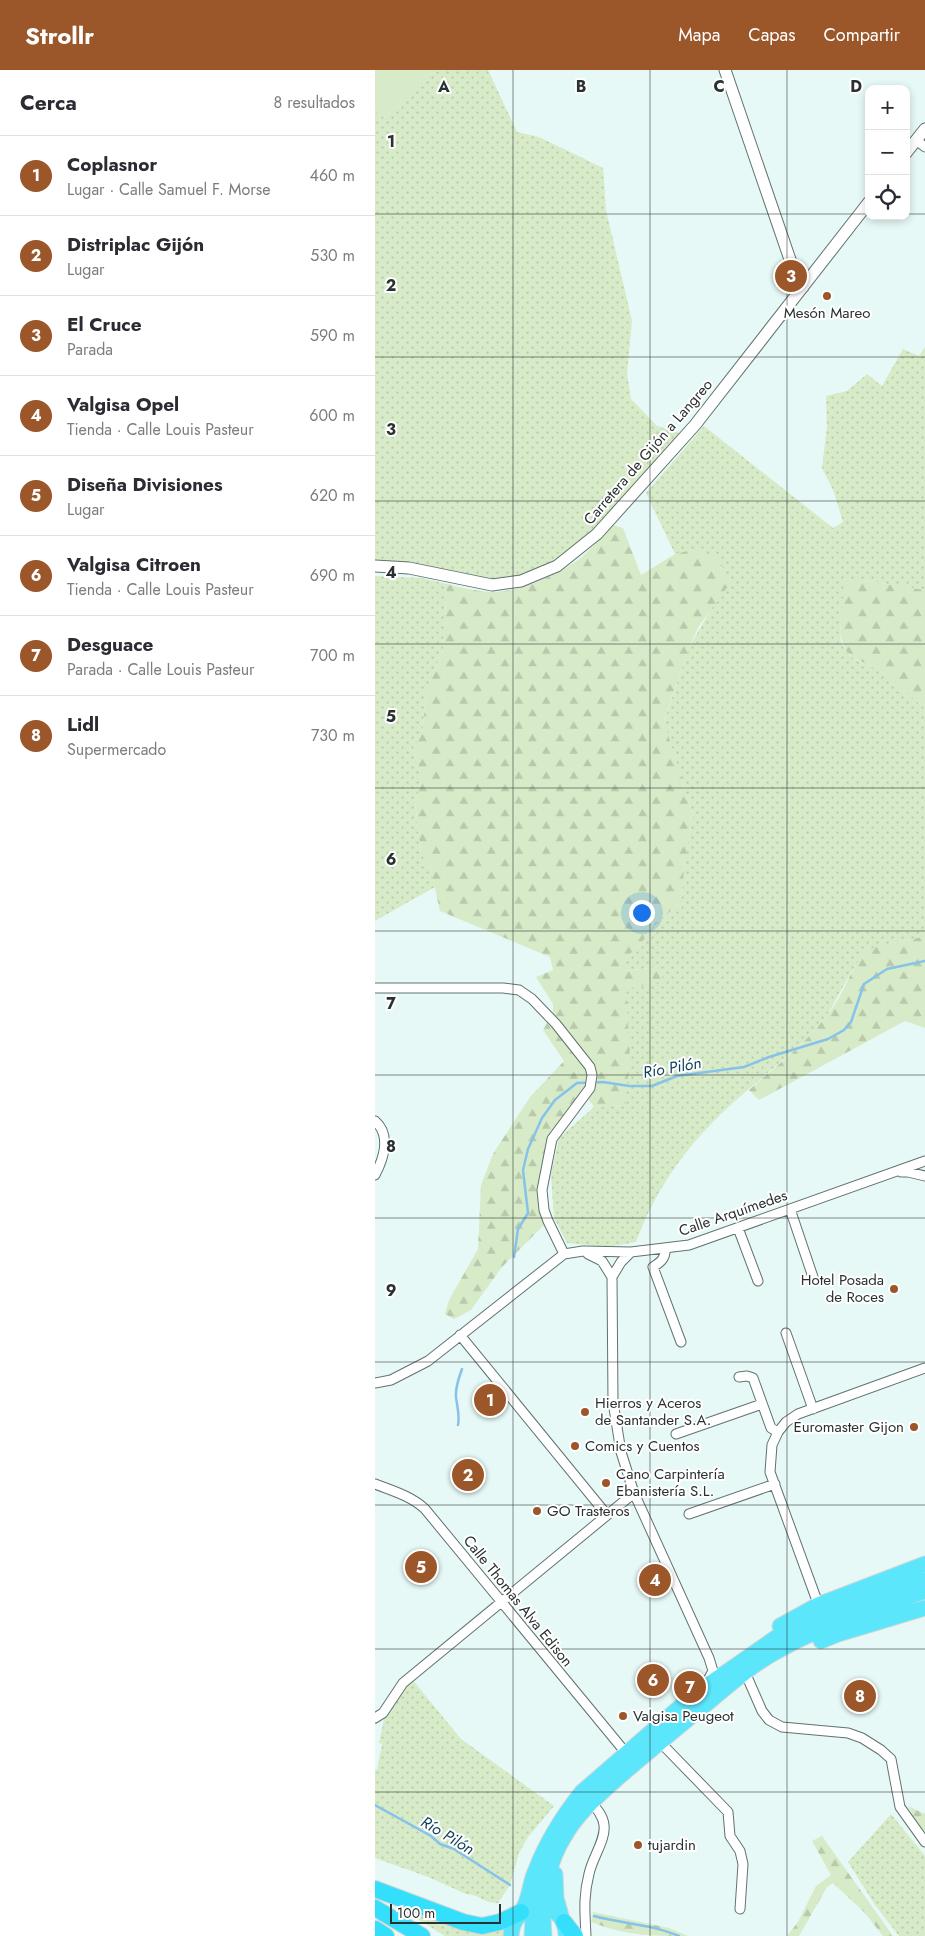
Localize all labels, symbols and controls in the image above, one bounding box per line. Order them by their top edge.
text: Strollr [25,18,94,53]
text: Mapa [678,22,720,48]
text: Capas [748,22,796,48]
text: Compartir [824,22,900,48]
text: A [437,75,450,98]
text: B [576,75,586,98]
text: C [713,75,725,98]
text: D [850,75,862,98]
map controls [865,85,910,220]
button: + [865,85,910,130]
text: Cerca [20,88,77,118]
text: 8 resultados [274,91,355,114]
text: 1 [387,130,395,153]
button: − [865,130,910,175]
text: Coplasnor [67,151,157,178]
text: 1 [32,164,40,187]
text: 460 m [310,164,355,187]
button: locate [865,175,910,220]
text: Lugar · Calle Samuel F. Morse [67,178,270,201]
text: Distriplac Gijón [67,231,204,258]
text: 2 [31,244,41,267]
text: 530 m [310,244,355,267]
pin: 3 [775,257,807,295]
text: Lugar [67,258,105,281]
text: 2 [386,274,396,297]
marker: Mesón Mareo [821,290,833,302]
place label: Mesón Mareo [784,302,870,324]
text: El Cruce [67,311,142,338]
text: 3 [31,324,41,347]
text: 590 m [310,324,355,347]
text: Parada [67,338,113,361]
street label: Carretera de Gijón a Langreo [578,374,718,530]
text: Valgisa Opel [67,391,179,418]
text: 4 [30,404,42,427]
text: 600 m [309,404,355,427]
text: Tienda · Calle Louis Pasteur [67,418,254,441]
text: 3 [386,418,396,441]
text: Diseña Divisiones [67,471,223,498]
text: 5 [31,484,41,507]
text: 620 m [310,484,355,507]
text: Lugar [67,498,105,521]
text: Valgisa Citroen [67,551,201,578]
text: 4 [385,561,397,584]
text: 6 [31,564,41,587]
text: 690 m [310,564,355,587]
text: Tienda · Calle Louis Pasteur [67,578,254,601]
text: Desguace [67,631,154,658]
text: 7 [31,644,41,667]
text: 700 m [310,644,355,667]
text: Parada · Calle Louis Pasteur [67,658,255,681]
text: 5 [386,705,396,728]
text: Lidl [67,711,99,738]
text: 8 [31,724,41,747]
text: 730 m [311,724,355,747]
text: Supermercado [67,738,166,761]
text: 6 [386,848,396,871]
your location [629,900,655,926]
text: 7 [386,992,396,1015]
water label: Río Pilón [641,1051,703,1084]
text: 8 [386,1135,396,1158]
street label: Calle Arquímedes [676,1184,790,1242]
place label: Hotel Posada de Roces [801,1269,884,1308]
text: 9 [386,1279,396,1302]
marker: Hotel Posada de Roces [888,1283,900,1295]
pin: 1 [474,1381,506,1419]
place label: Hierros y Aceros de Santander S.A. [595,1392,711,1431]
marker: Hierros y Aceros de Santander S.A. [579,1406,591,1418]
place label: Euromaster Gijon [793,1416,904,1438]
marker: Euromaster Gijon [908,1421,920,1433]
place label: Comics y Cuentos [585,1435,699,1457]
marker: Comics y Cuentos [569,1440,581,1452]
pin: 2 [452,1456,484,1494]
place label: Cano Carpintería Ebanistería S.L. [616,1463,725,1502]
marker: Cano Carpintería Ebanistería S.L. [600,1477,612,1489]
place label: GO Trasteros [547,1500,630,1522]
marker: GO Trasteros [531,1505,543,1517]
street label: Calle Thomas Alva Edison [458,1531,578,1671]
pin: 5 [405,1548,437,1586]
pin: 4 [639,1561,671,1599]
pin: 6 [637,1661,669,1699]
pin: 7 [674,1668,706,1706]
pin: 8 [844,1677,876,1715]
place label: Valgisa Peugeot [633,1705,734,1727]
marker: Valgisa Peugeot [617,1710,629,1722]
water label: Río Pilón [417,1810,479,1860]
place label: tujardin [648,1834,696,1856]
marker: tujardin [632,1839,644,1851]
scale bar [390,1901,501,1924]
text: 100 m [397,1903,435,1923]

